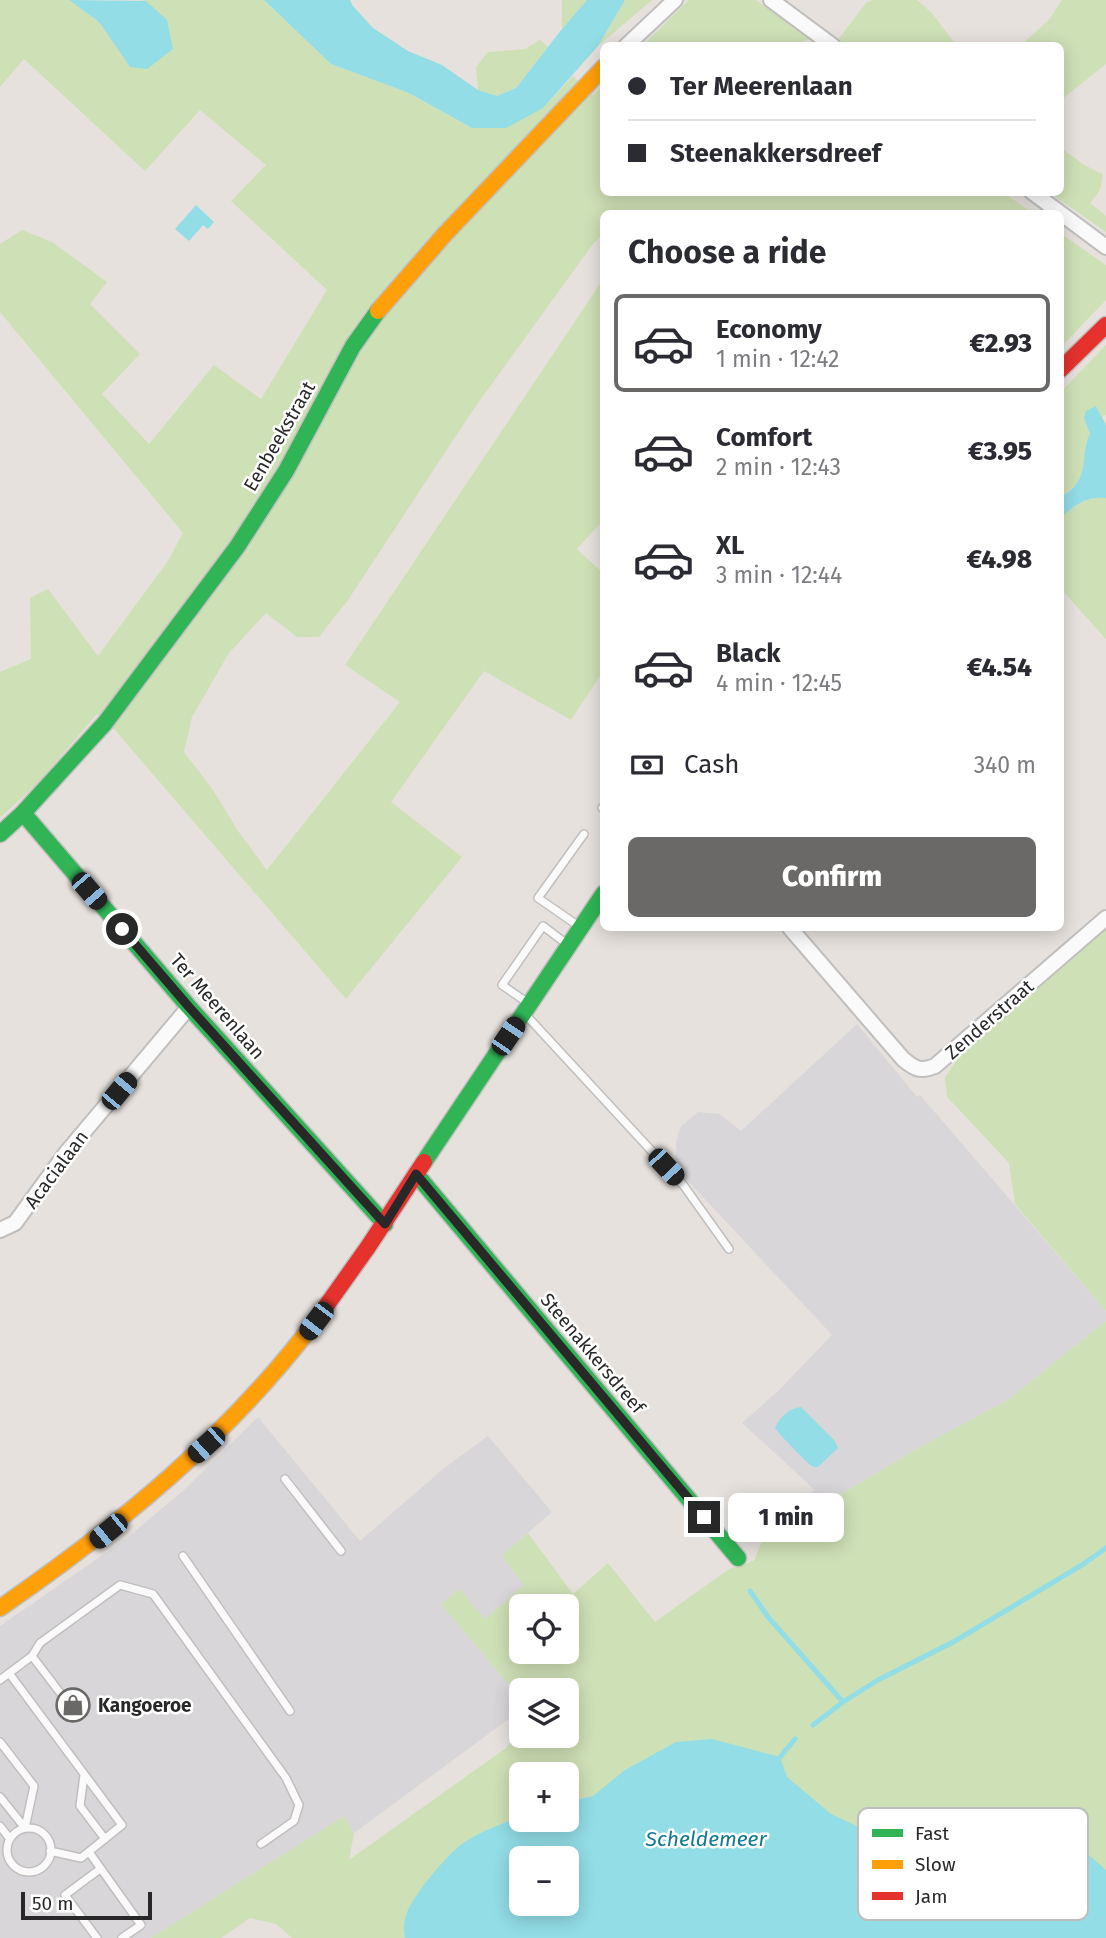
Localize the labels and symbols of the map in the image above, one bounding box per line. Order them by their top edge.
street label: Eenbeekstraat [239,377,320,495]
car [68,868,111,914]
route start [106,913,138,945]
street label: Ter Meerenlaan [166,949,270,1064]
street label: Zenderstraat [940,975,1038,1064]
car [488,1013,529,1059]
car [98,1068,141,1114]
street label: Acacialaan [20,1126,93,1213]
car [644,1144,689,1190]
street label: Steenakkersdreef [536,1289,651,1419]
car [295,1298,338,1344]
car [184,1423,229,1467]
callout: 1 min [728,1492,844,1542]
route end [688,1501,720,1533]
car [86,1510,131,1552]
shop icon: Kangoeroe [54,1686,92,1724]
place label: Kangoeroe [98,1694,192,1717]
legend [858,1808,1088,1920]
text: Fast [915,1822,949,1845]
water label: Scheldemeer [645,1826,767,1852]
text: Slow [915,1853,956,1876]
text: Jam [915,1885,947,1908]
scale bar [21,1889,152,1921]

